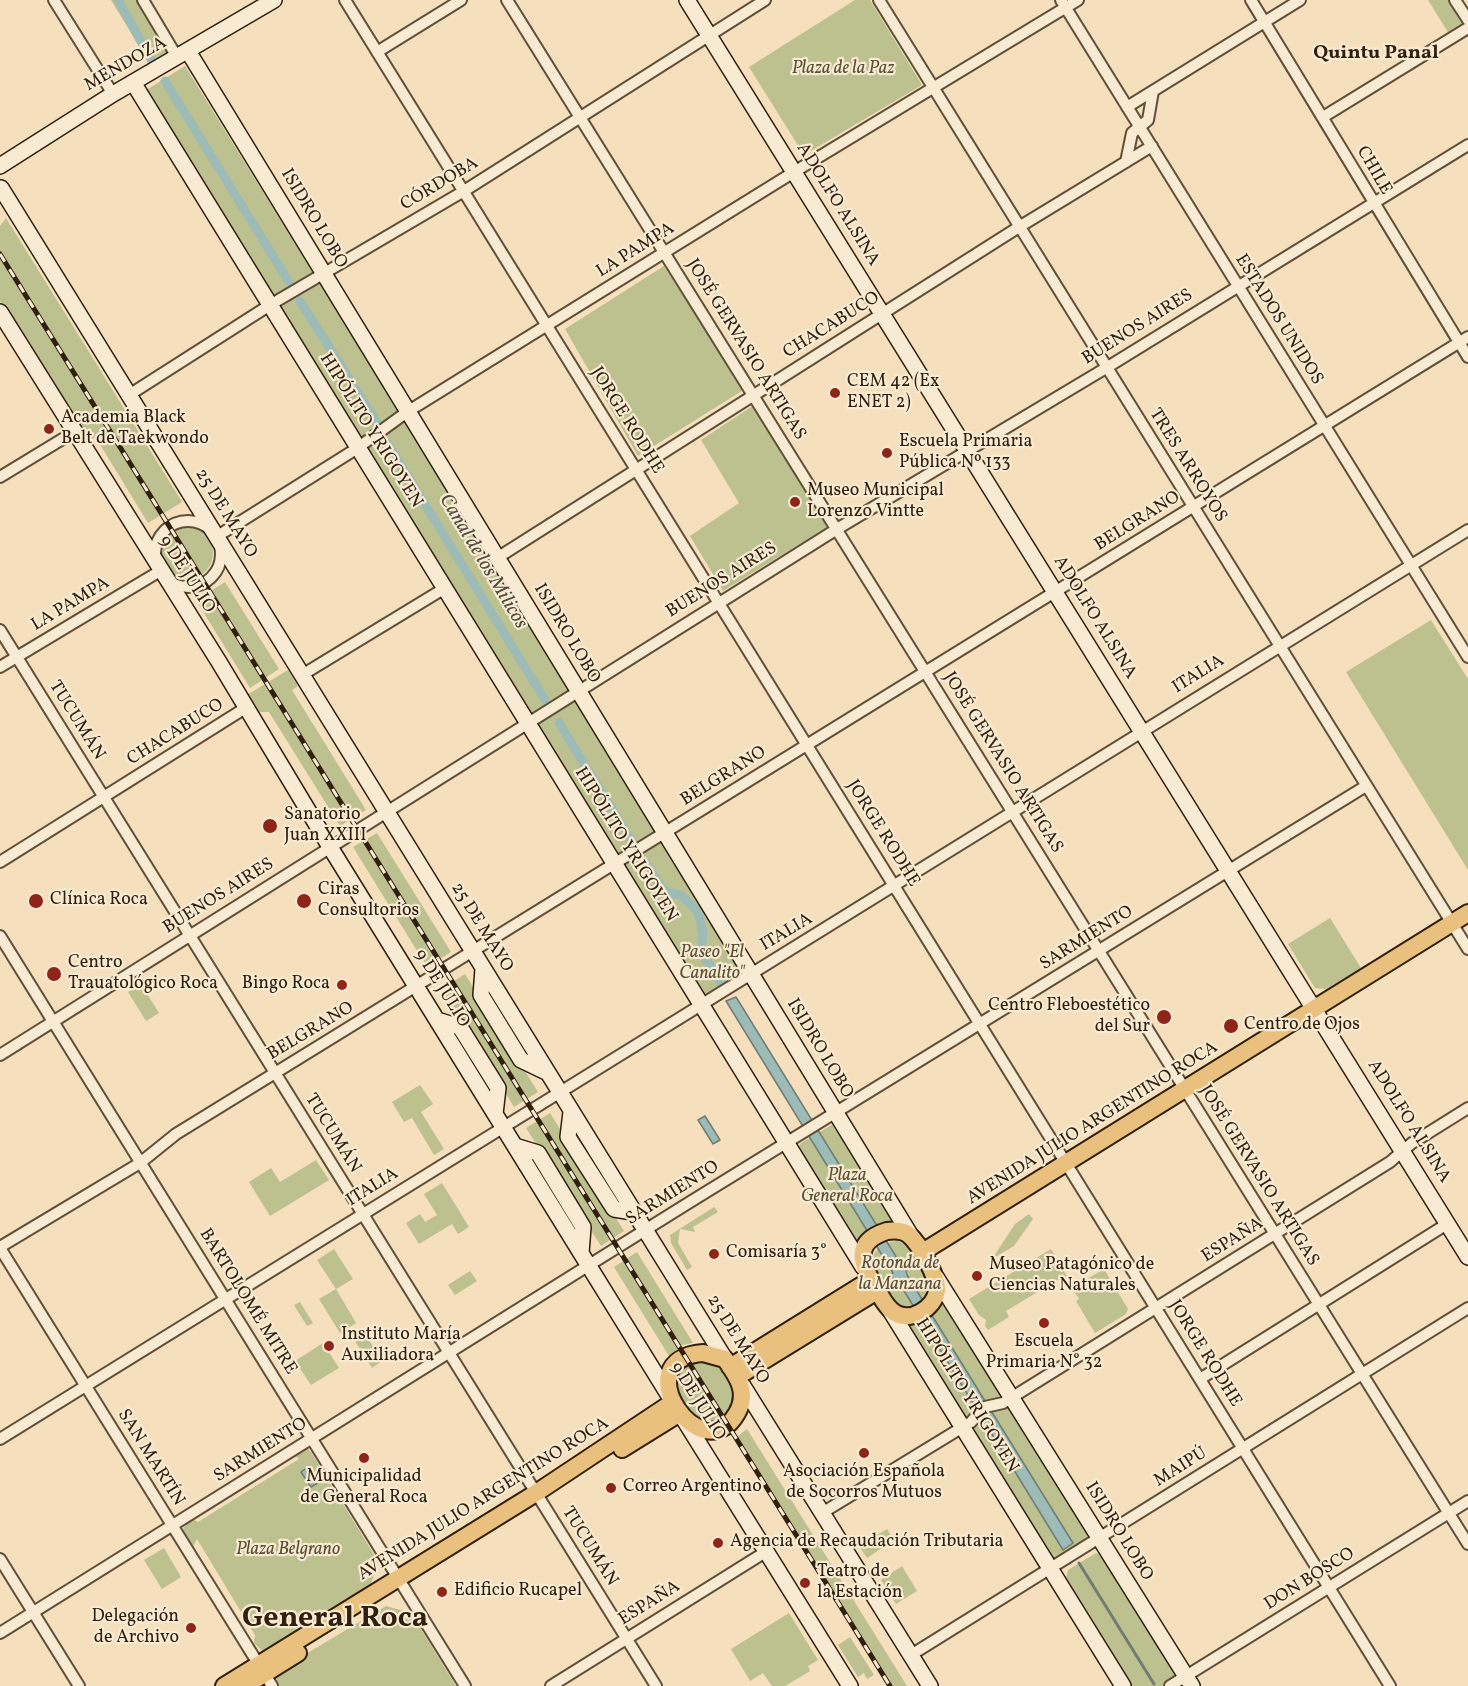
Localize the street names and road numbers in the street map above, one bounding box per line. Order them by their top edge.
street label: MENDOZA [81,33,171,97]
street label: ADOLFO ALSINA [791,140,883,270]
street label: CHILE [1351,143,1395,199]
street label: CÓRDOBA [397,153,483,217]
street label: ISIDRO LOBO [275,165,351,273]
street label: LA PAMPA [593,219,679,283]
street label: ESTADOS UNIDOS [1229,251,1327,389]
street label: JOSÉ GERVASIO ARTIGAS [680,255,810,445]
street label: BUENOS AIRES [1079,285,1197,371]
street label: CHACABUCO [780,288,884,364]
street label: HIPÓLITO YRIGOYEN [314,350,426,512]
street label: JORGE RODHE [585,364,667,478]
street label: TRES ARROYOS [1143,405,1231,527]
street label: 25 DE MAYO [189,465,261,563]
street label: BELGRANO [1091,487,1185,557]
street label: 9 DE JULIO [153,532,219,618]
street label: BUENOS AIRES [663,538,781,624]
street label: ADOLFO ALSINA [1048,553,1140,683]
street label: LA PAMPA [28,573,114,637]
street label: ISIDRO LOBO [528,580,604,688]
street label: ITALIA [1169,651,1229,699]
street label: JOSÉ GERVASIO ARTIGAS [937,668,1067,858]
street label: TUCUMÁN [43,677,109,765]
street label: CHACABUCO [124,695,228,771]
street label: BELGRANO [677,742,771,812]
street label: HIPÓLITO YRIGOYEN [569,764,681,926]
street label: JORGE RODHE [841,777,923,891]
street label: BUENOS AIRES [160,854,278,940]
street label: 25 DE MAYO [445,879,517,977]
street label: SARMIENTO [1036,902,1138,976]
street label: ITALIA [757,909,817,957]
street label: 9 DE JULIO [408,946,474,1032]
street label: ISIDRO LOBO [781,995,857,1103]
street label: BELGRANO [264,998,358,1066]
street label: AVENIDA JULIO ARGENTINO ROCA [964,1038,1222,1210]
street label: ADOLFO ALSINA [1362,1057,1454,1187]
street label: JOSÉ GERVASIO ARTIGAS [1193,1081,1323,1271]
street label: TUCUMÁN [299,1090,365,1178]
street label: SARMIENTO [622,1157,724,1231]
street label: ITALIA [343,1164,403,1212]
street label: ESPAÑA [1198,1214,1268,1268]
street label: BARTOLOMÉ MITRE [193,1225,301,1379]
street label: 25 DE MAYO [701,1291,773,1389]
street label: JORGE RODHE [1163,1297,1245,1411]
street label: HIPÓLITO YRIGOYEN [910,1315,1022,1477]
street label: 9 DE JULIO [664,1359,730,1445]
street label: SAN MARTÍN [112,1406,188,1510]
street label: SARMIENTO [210,1414,312,1488]
street label: AVENIDA JULIO ARGENTINO ROCA [355,1414,613,1586]
street label: MAIPÚ [1151,1443,1211,1493]
street label: ISIDRO LOBO [1079,1479,1157,1585]
street label: TUCUMÁN [556,1503,622,1591]
street label: DON BOSCO [1261,1544,1359,1616]
street label: ESPAÑA [615,1577,685,1631]

